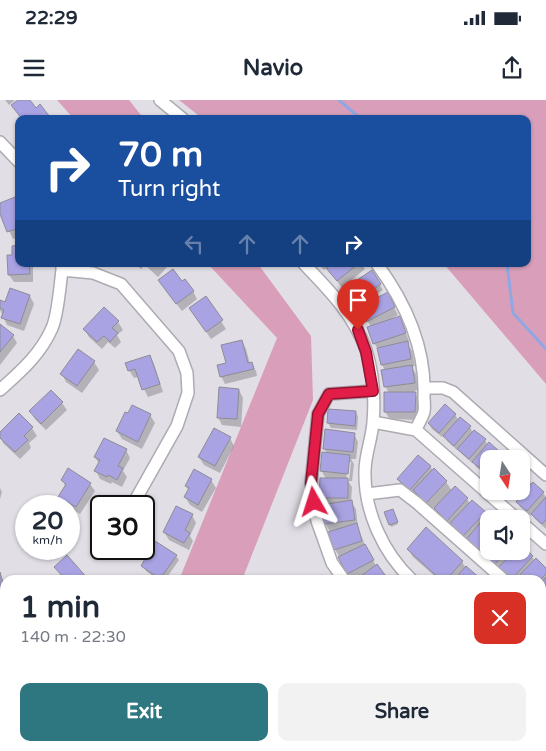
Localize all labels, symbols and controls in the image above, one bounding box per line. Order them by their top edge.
text: 22:29 [25,7,78,29]
icon: menu [20,54,48,82]
icon: share [498,54,526,82]
text: Navio [243,55,303,81]
text: 70 m [118,134,203,176]
icon: right [35,135,100,200]
text: Turn right [118,176,220,202]
icon: left [180,230,208,258]
icon: ahead [233,230,261,258]
icon: ahead [286,230,314,258]
icon: right [339,230,367,258]
pin [337,279,379,330]
icon: arrive [344,286,372,314]
north arrow [480,450,530,500]
map controls [480,450,530,560]
position arrow [287,475,339,527]
speed limit sign: 30 [90,495,155,560]
text: 20 [32,506,63,536]
button: sound [480,510,530,560]
text: km/h [32,533,63,547]
text: 1 min [20,589,100,626]
button: close [474,592,526,644]
text: 140 m · 22:30 [20,627,126,647]
button: Exit [20,683,268,741]
button: Share [278,683,526,741]

